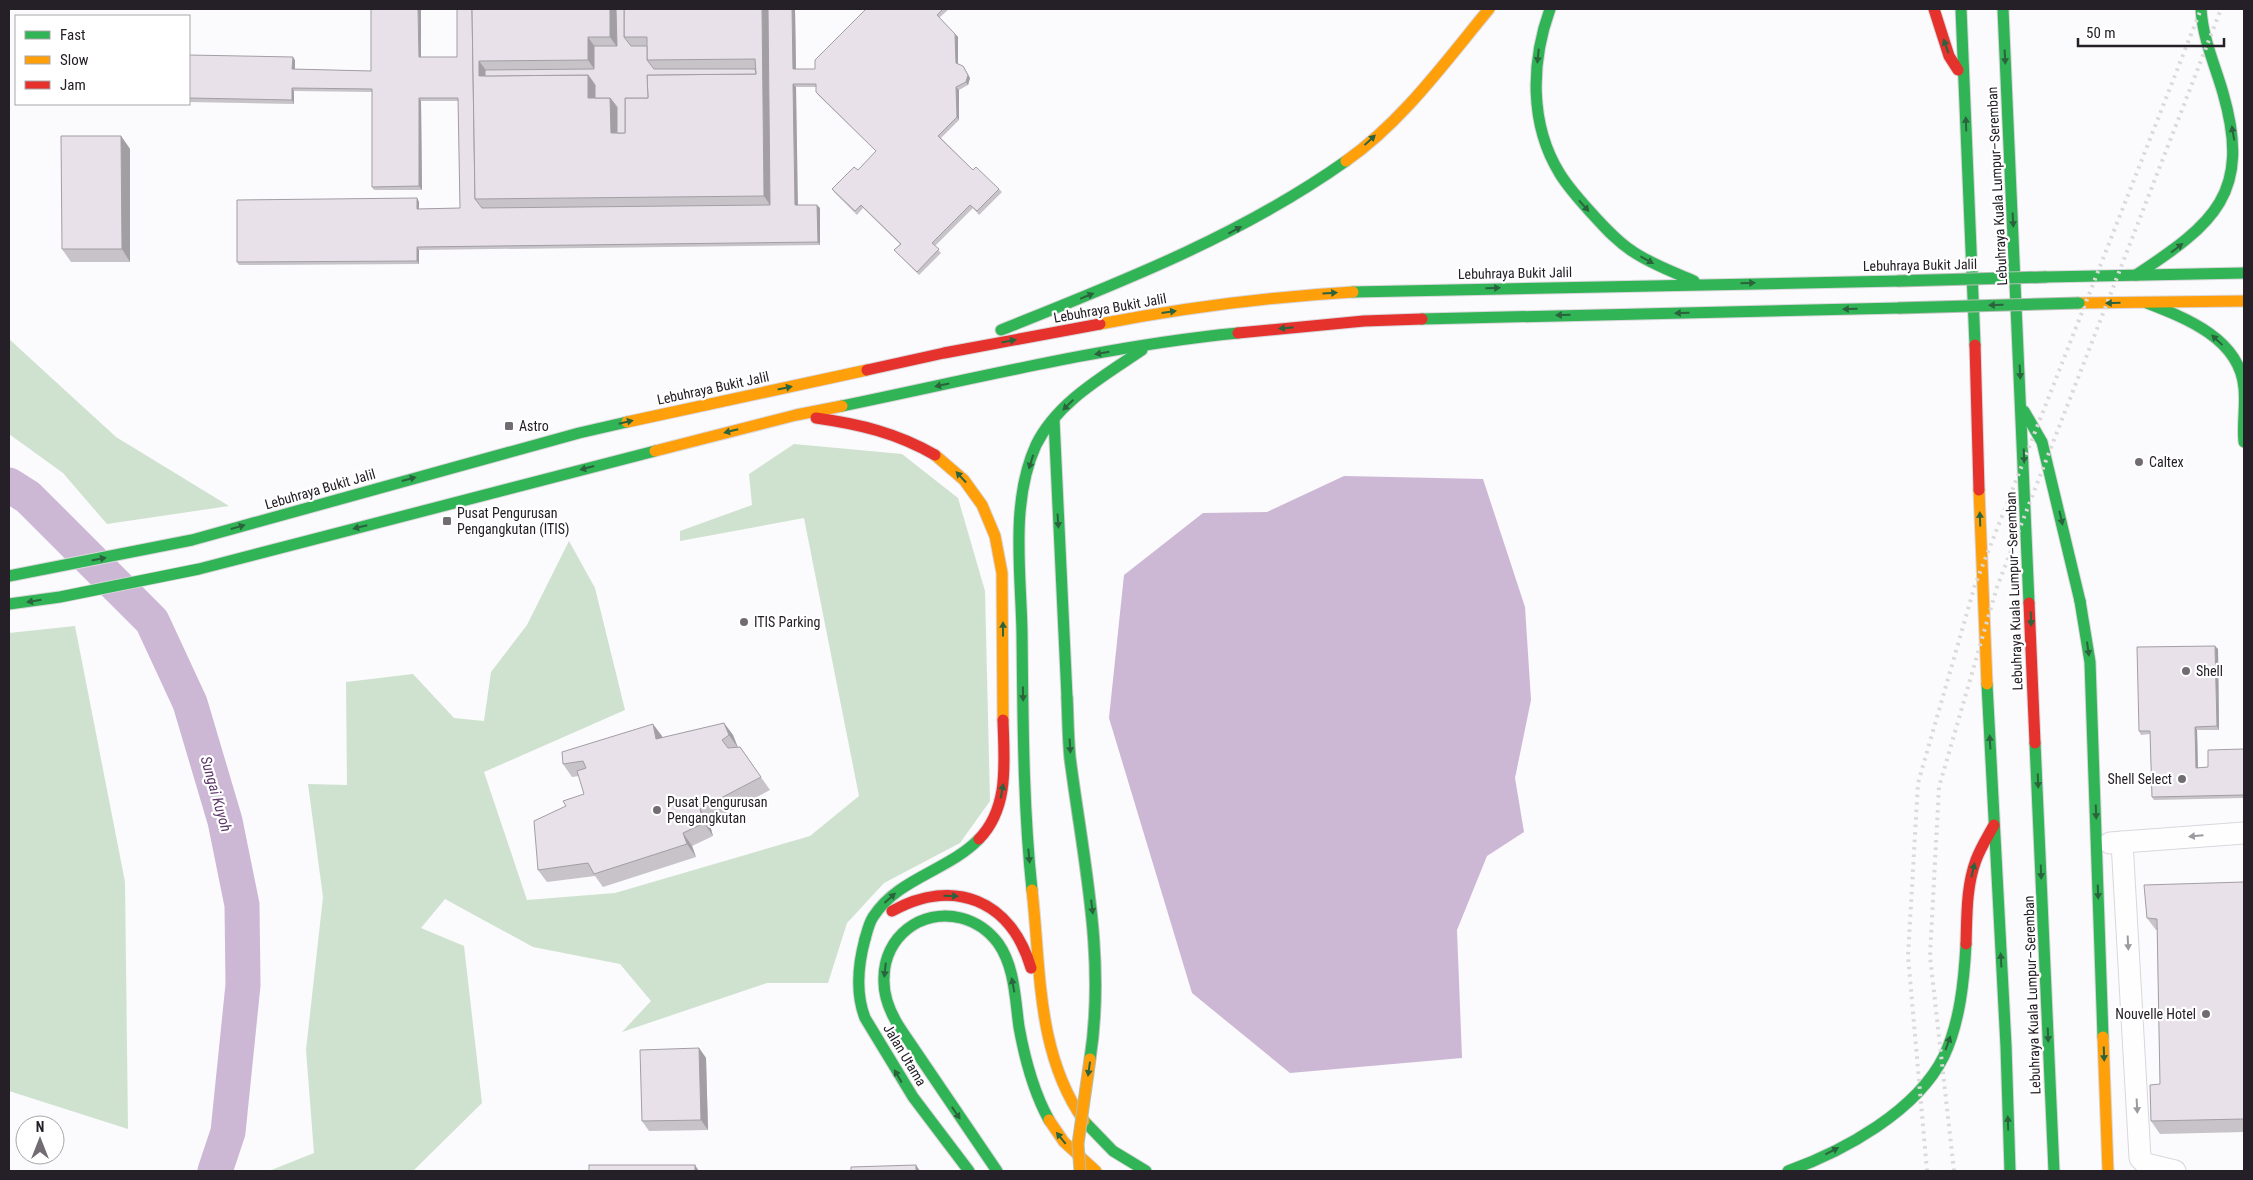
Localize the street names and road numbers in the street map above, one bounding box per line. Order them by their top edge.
street label: Lebuhraya Kuala Lumpur–Seremban [1984,86,2010,286]
street label: Lebuhraya Bukit Jalil [1863,256,1977,274]
street label: Lebuhraya Bukit Jalil [1458,264,1572,282]
street label: Lebuhraya Bukit Jalil [1052,290,1168,326]
street label: Lebuhraya Bukit Jalil [655,368,771,408]
street label: Lebuhraya Bukit Jalil [263,466,377,512]
street label: Lebuhraya Kuala Lumpur–Seremban [2003,491,2025,691]
street label: Lebuhraya Kuala Lumpur–Seremban [2021,895,2043,1095]
street label: Jalan Utama [880,1021,930,1089]

